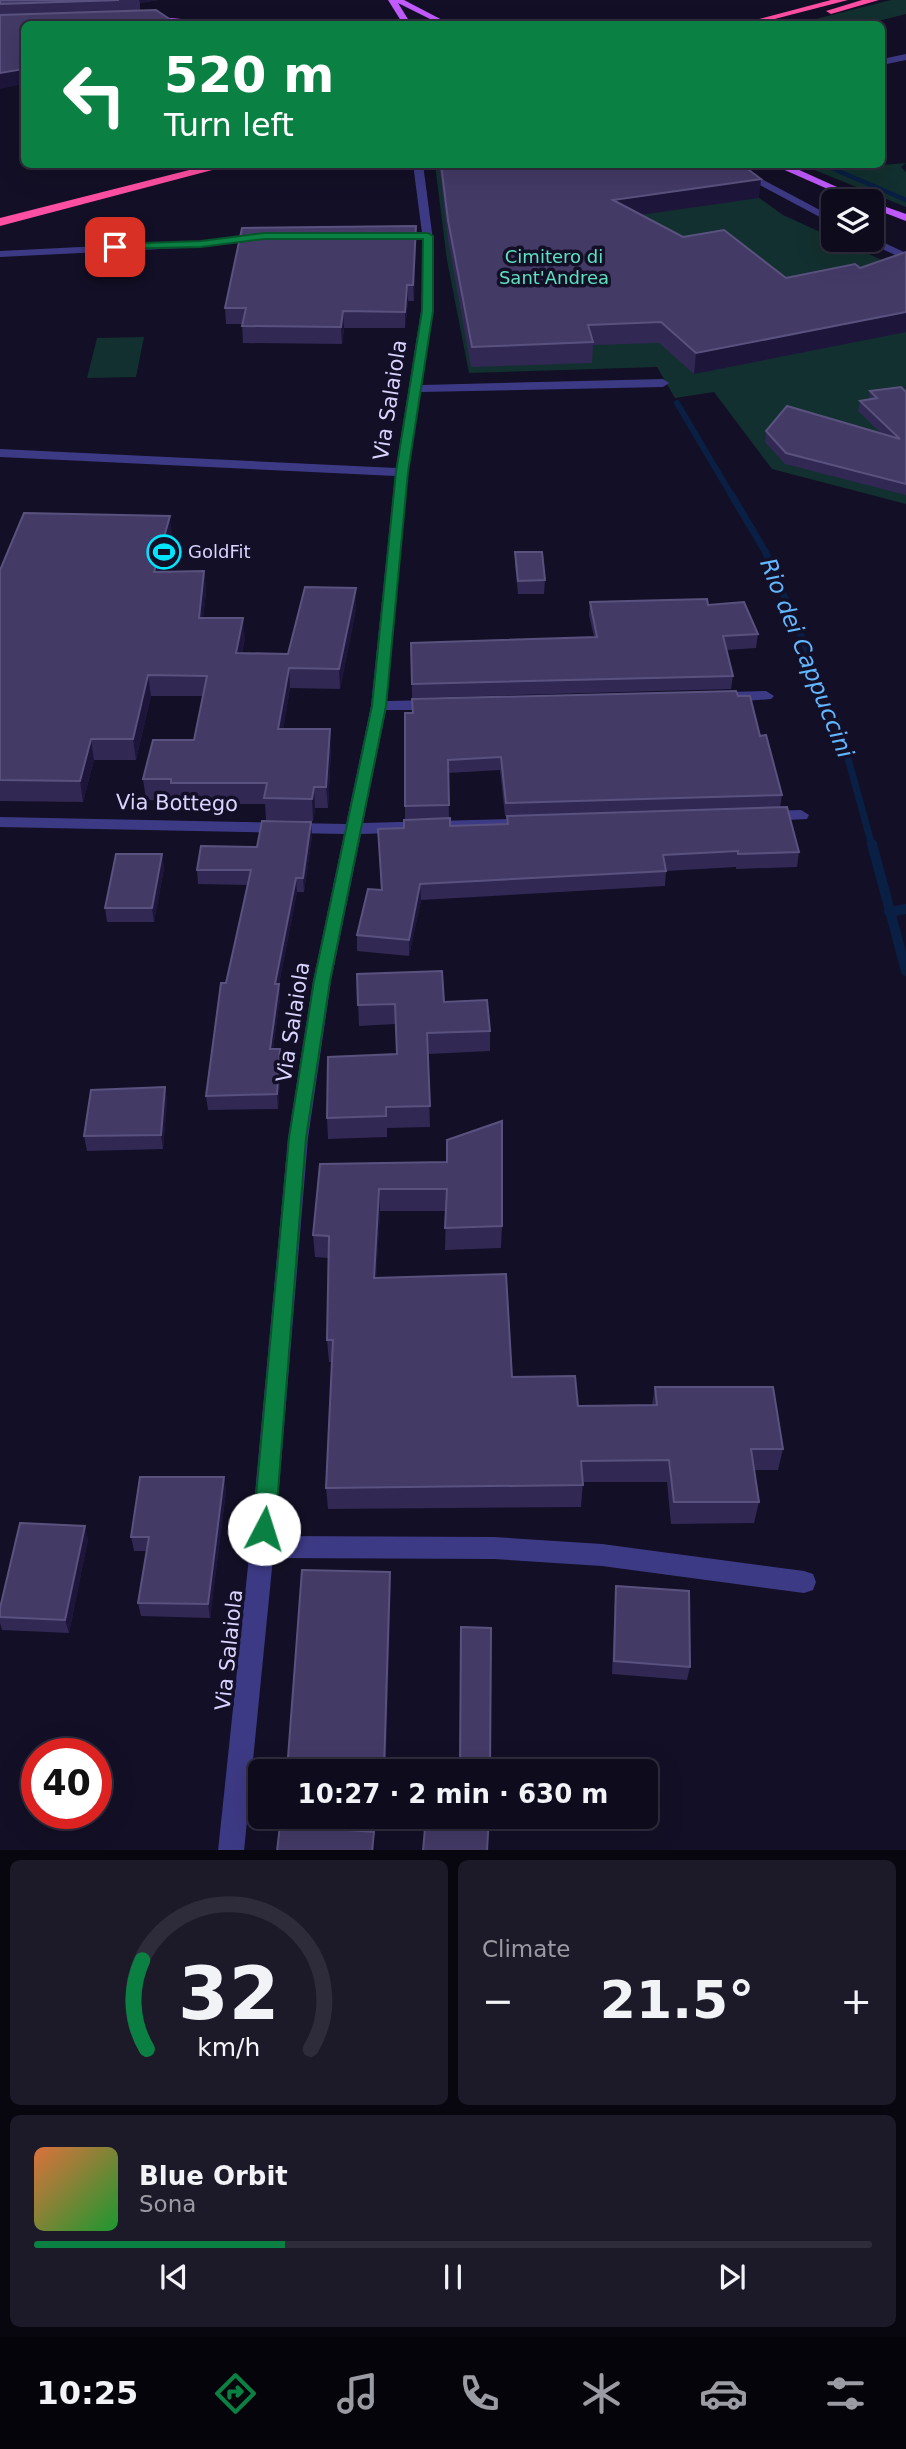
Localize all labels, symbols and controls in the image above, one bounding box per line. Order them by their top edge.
text: 520 m [164,47,334,104]
icon: left [49,49,140,140]
text: Turn left [164,106,294,144]
map controls [821,189,884,252]
button: layers [821,189,884,252]
pin [85,217,145,277]
icon: arrive [96,228,134,266]
park label: Cimitero di Sant'Andrea [499,246,609,288]
street label: Via Salaiola [369,338,411,462]
sports icon: GoldFit [145,533,183,571]
place label: GoldFit [188,541,251,562]
water label: Rio dei Cappuccini [755,554,859,762]
street label: Via Bottego [116,790,238,816]
street label: Via Salaiola [272,960,314,1084]
position arrow [227,1492,301,1566]
street label: Via Salaiola [211,1588,247,1712]
speed limit sign: 40 [21,1738,112,1829]
text: 10:27 · 2 min · 630 m [298,1779,608,1809]
text: Climate [482,1936,571,1962]
text: 32 [178,1951,280,2036]
text: 21.5° [600,1970,754,2030]
text: − [482,1979,514,2023]
text: + [840,1979,872,2023]
text: km/h [197,2032,261,2061]
text: Blue Orbit [139,2161,288,2191]
text: Sona [139,2191,196,2217]
icon: previous [155,2258,193,2296]
icon: pause [434,2258,472,2296]
icon: next [713,2258,751,2296]
icon: directions [211,2369,260,2418]
icon: music [333,2369,382,2418]
icon: phone [455,2369,504,2418]
icon: climate [577,2369,626,2418]
icon: car [699,2369,748,2418]
icon: filters [821,2369,870,2418]
text: 10:25 [36,2374,138,2412]

